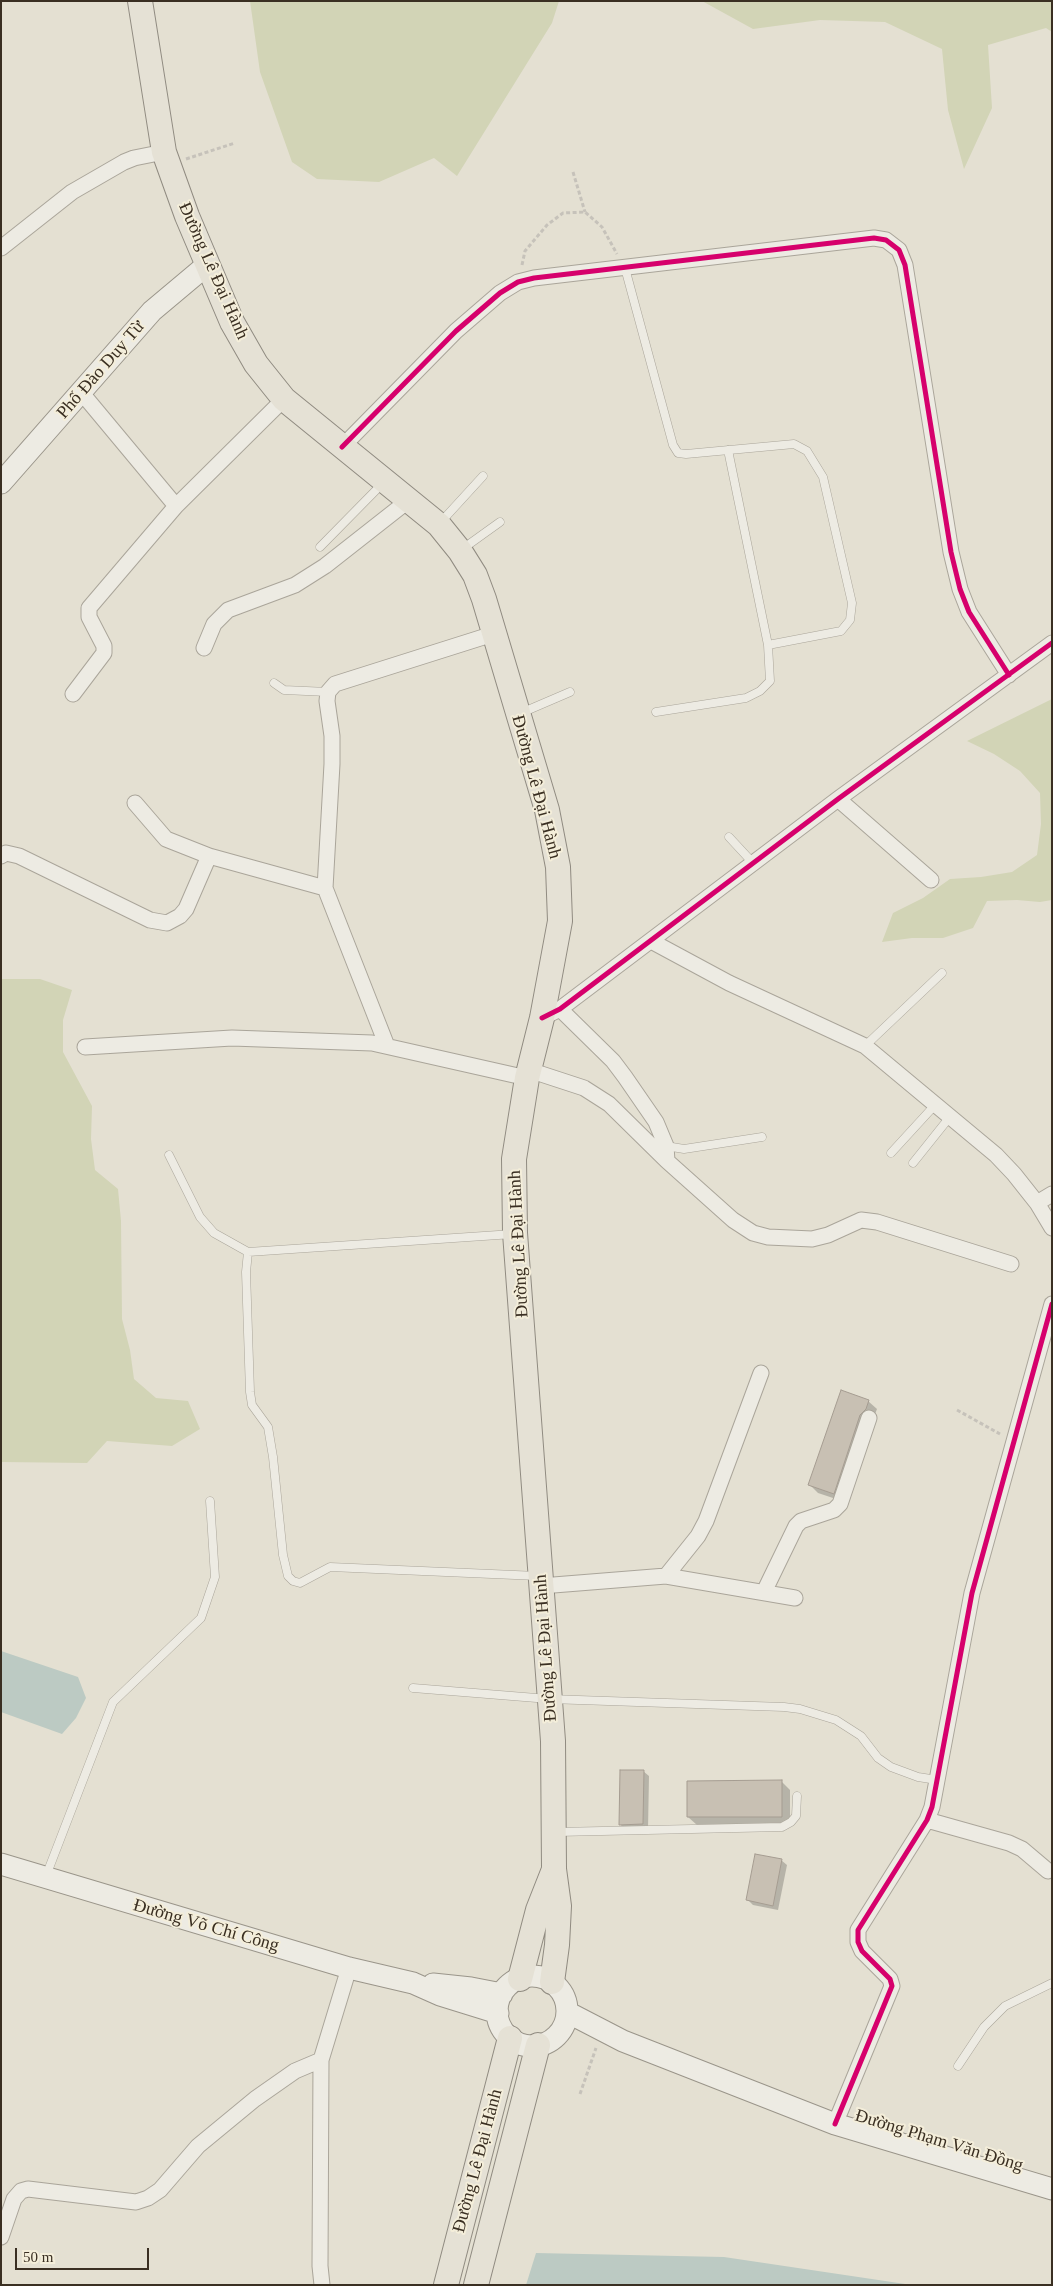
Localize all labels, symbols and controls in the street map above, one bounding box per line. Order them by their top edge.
street label: Đường Lê Đại Hành [173,199,253,343]
street label: Phố Đào Duy Từ [52,316,150,424]
street label: Đường Lê Đại Hành [506,713,566,861]
street label: Đường Lê Đại Hành [504,1170,534,1318]
street label: Đường Lê Đại Hành [530,1574,562,1722]
street label: Đường Võ Chí Công [131,1895,281,1957]
street label: Đường Lê Đại Hành [448,2087,508,2235]
street label: Đường Phạm Văn Đồng [852,2105,1026,2177]
scale bar [18,2238,151,2270]
text: 50 m [23,2249,53,2265]

